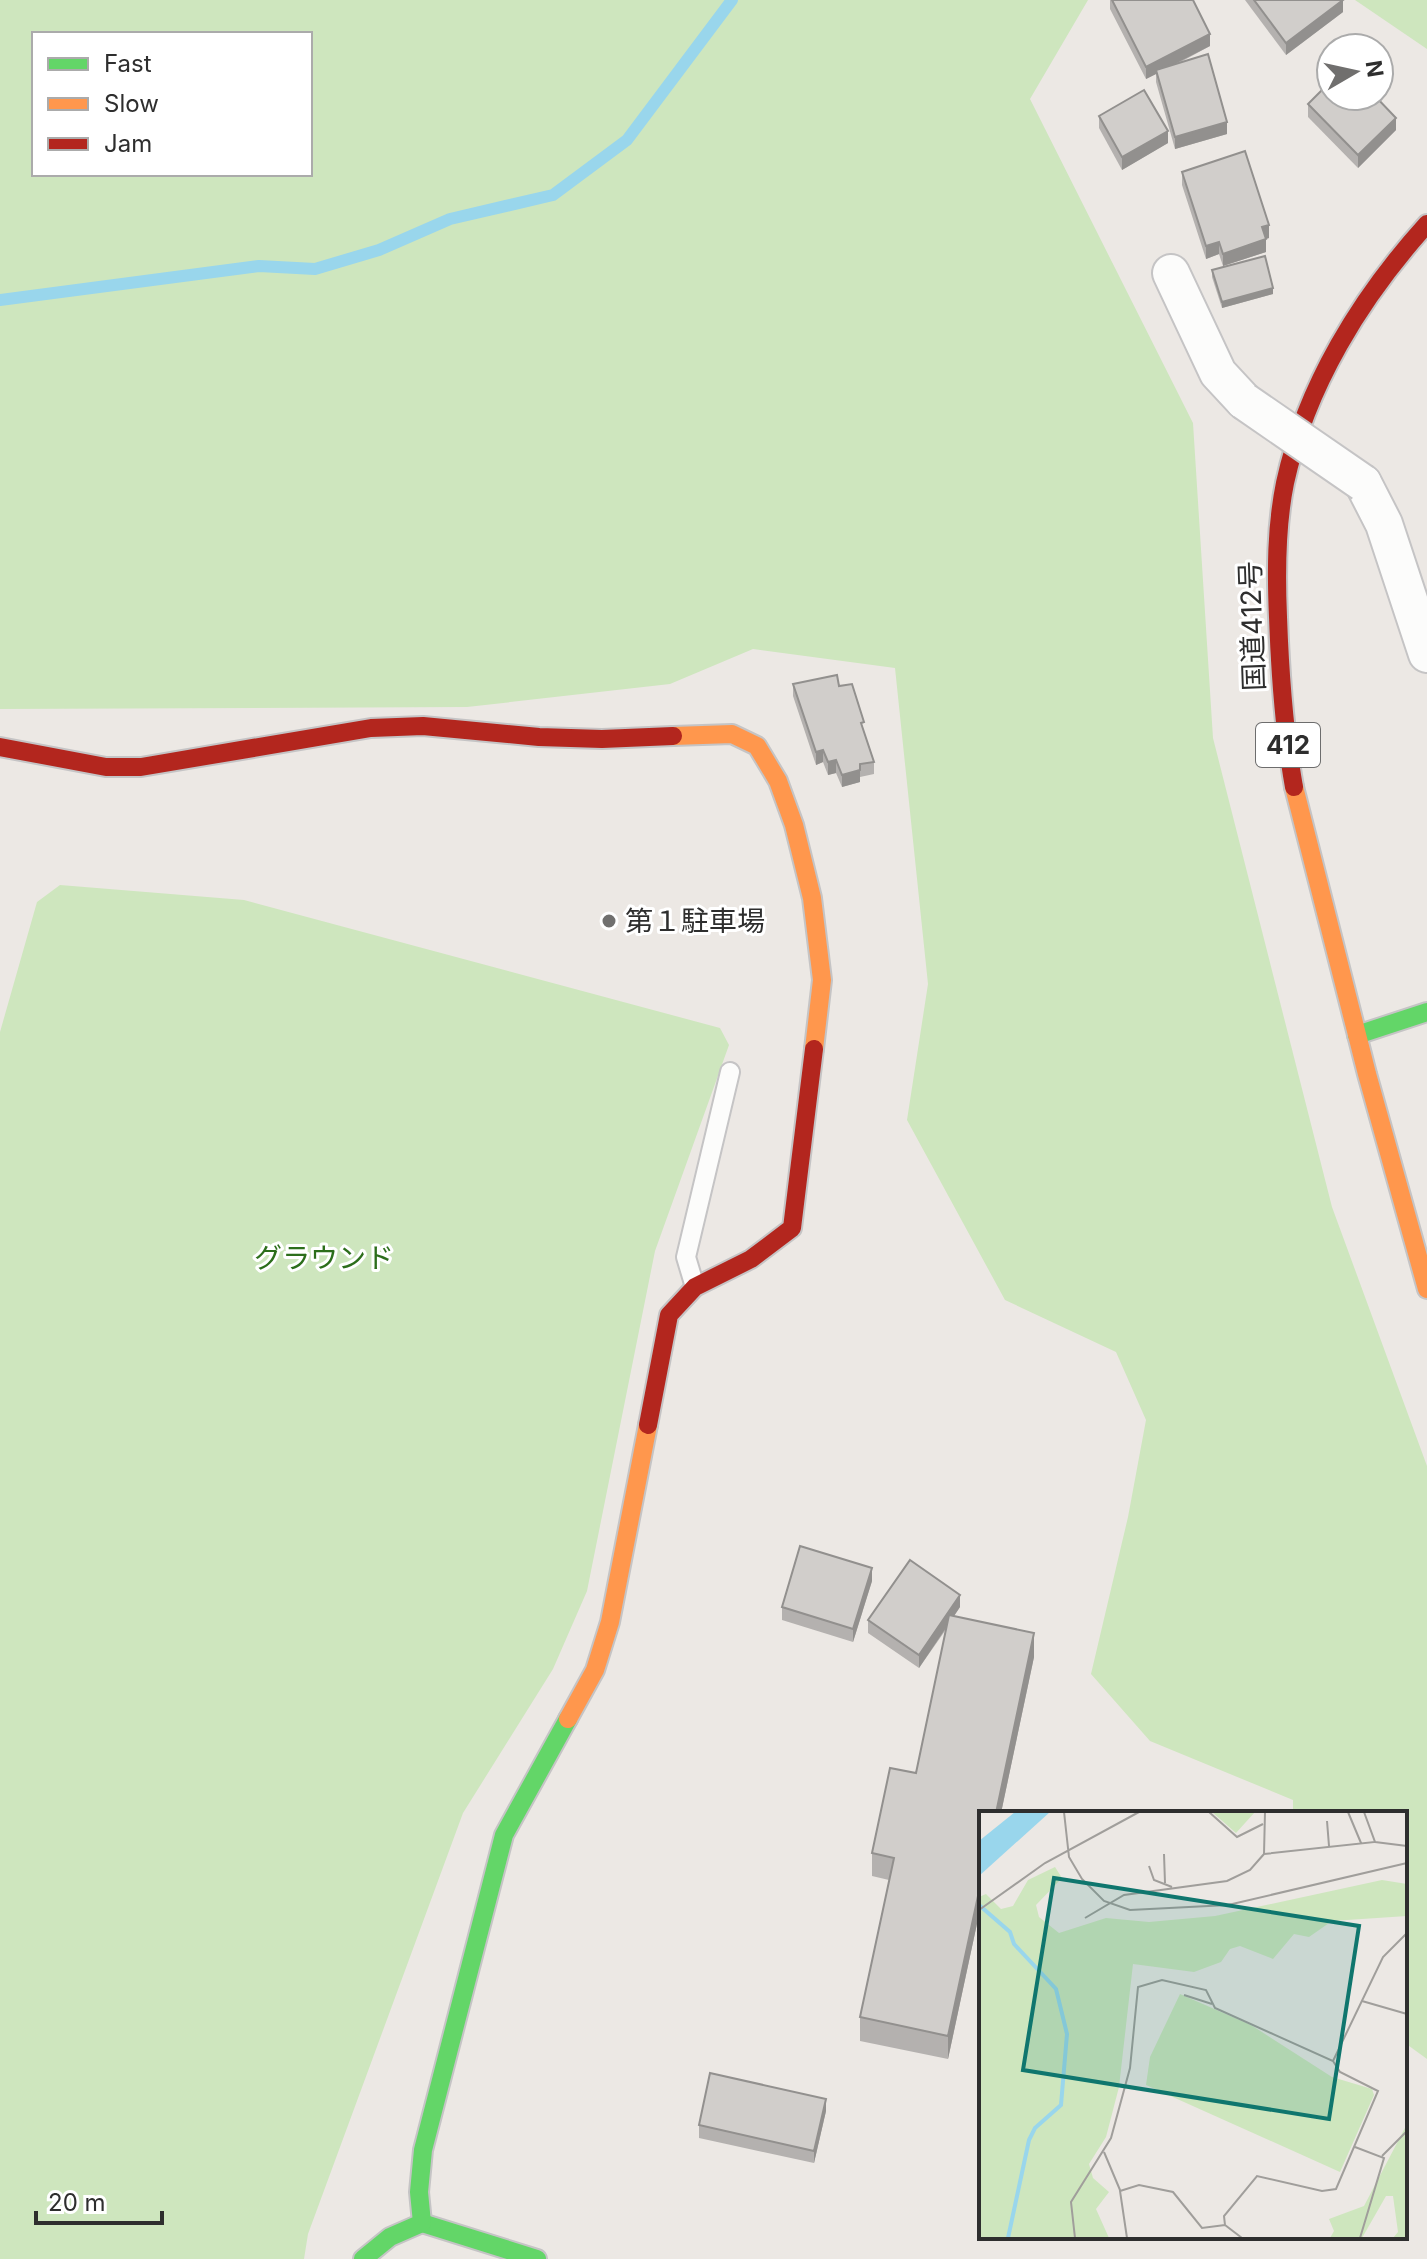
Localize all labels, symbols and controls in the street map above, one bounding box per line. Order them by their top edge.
legend [32,32,312,176]
north arrow [1315,32,1395,112]
text: Fast [104,49,152,78]
text: N [1361,59,1389,79]
text: Slow [104,89,159,118]
text: Jam [104,129,152,158]
street label: 国道412号 [1233,560,1271,692]
road number: 412 [1256,723,1320,767]
place label: 第１駐車場 [625,904,765,938]
marker: 第１駐車場 [600,912,618,930]
park label: グラウンド [254,1241,394,1275]
inset map [979,1811,1407,2239]
scale bar [36,2175,162,2225]
text: 20 m [48,2188,106,2217]

